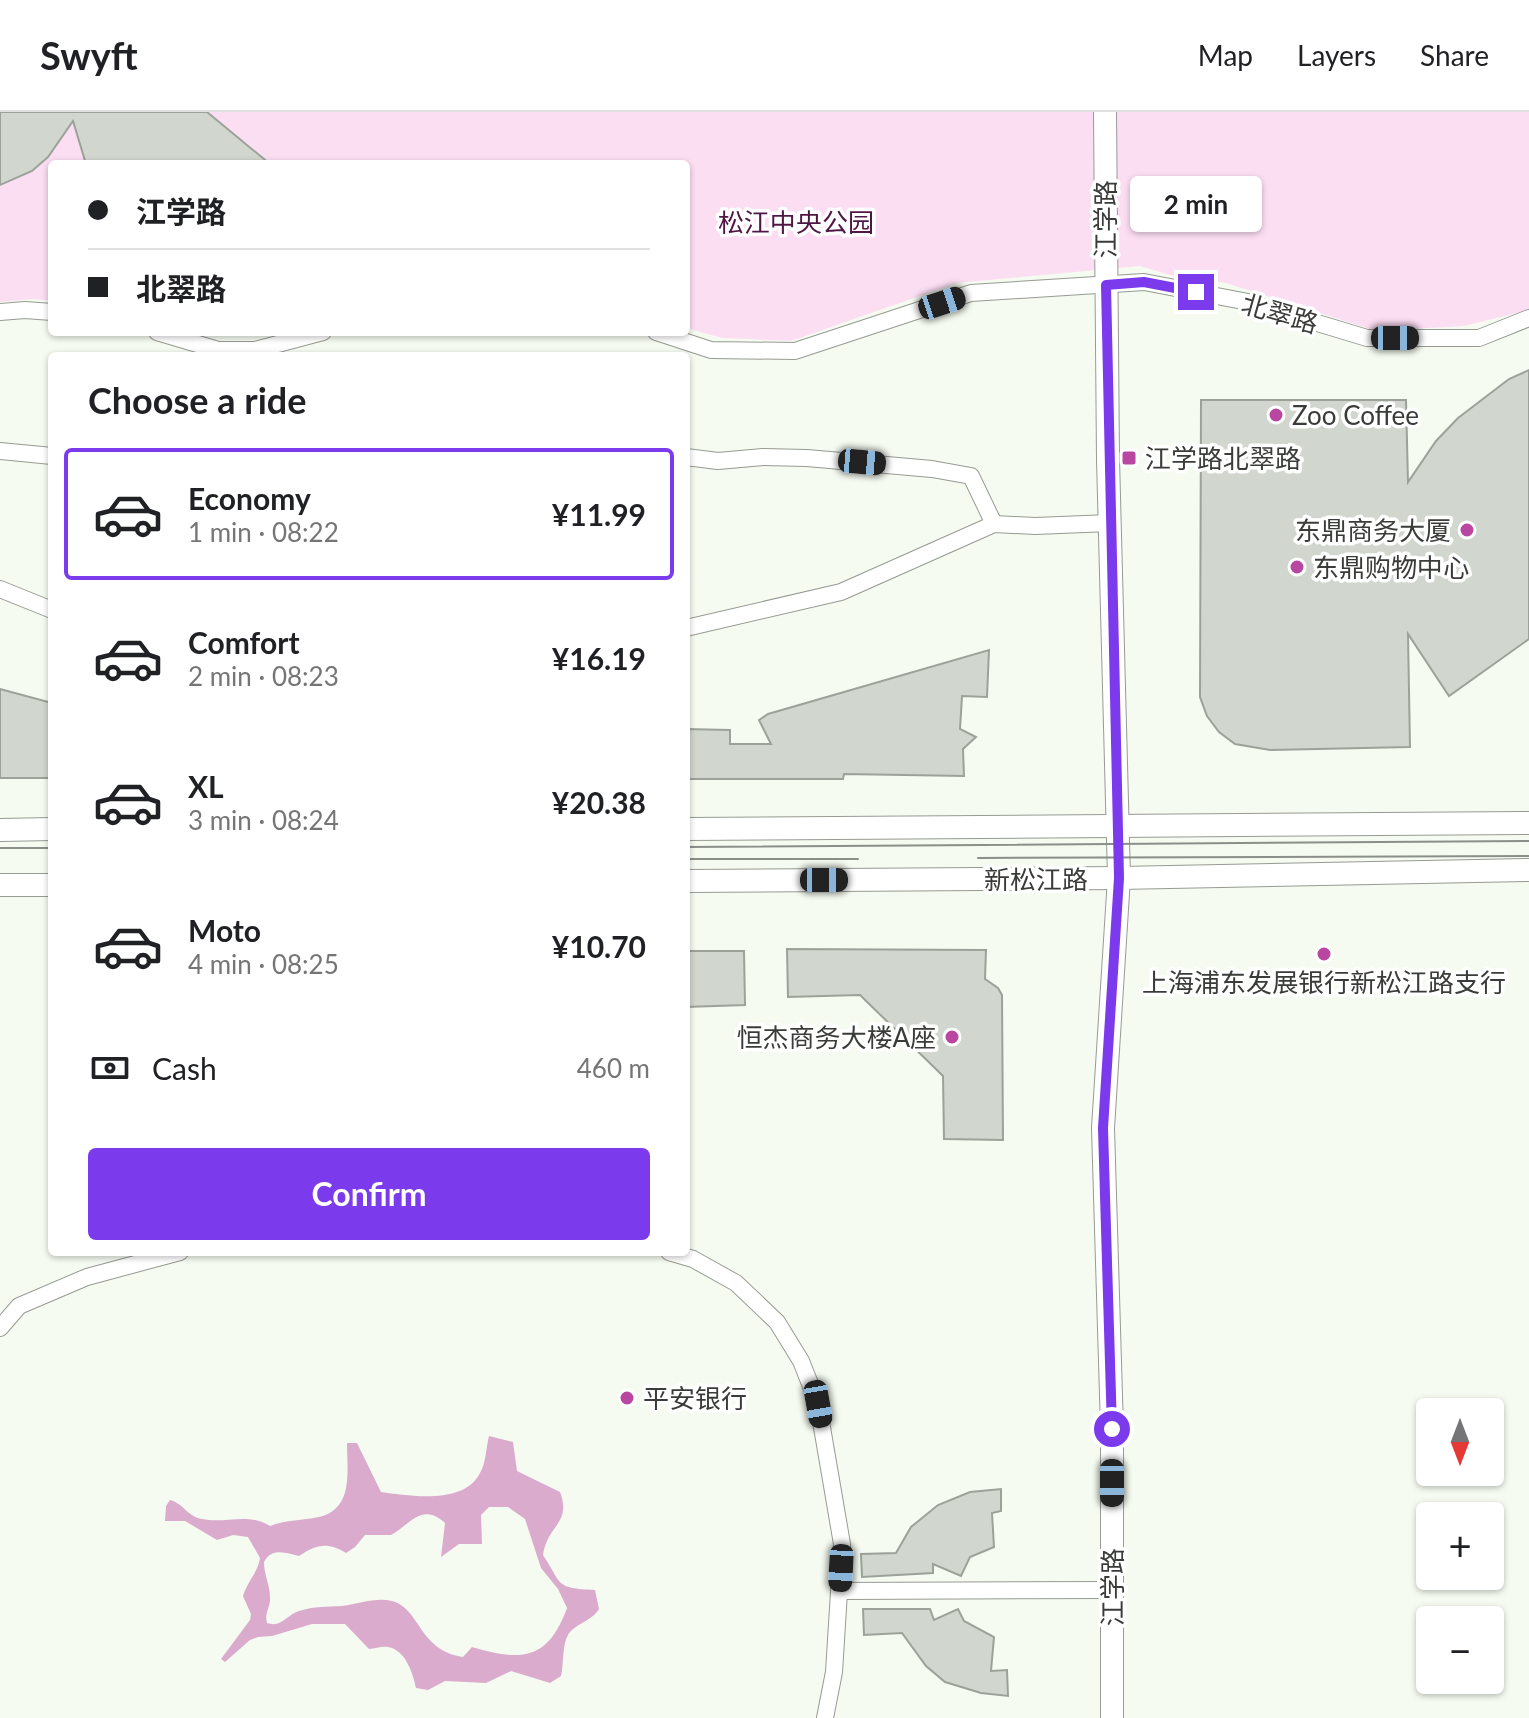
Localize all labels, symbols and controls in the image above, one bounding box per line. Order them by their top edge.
text: Swyft [40,32,138,78]
text: Map [1198,38,1253,72]
text: Layers [1297,38,1376,72]
text: Share [1420,38,1489,72]
callout: 2 min [1130,176,1262,232]
street label: 江学路 [1089,180,1121,258]
text: 2 min [1164,188,1228,220]
text: 江学路 [136,193,226,229]
park label: 松江中央公园 [718,206,874,238]
text: 北翠路 [136,270,226,306]
route end [1178,274,1214,310]
car [915,284,969,322]
street label: 北翠路 [1238,287,1322,339]
car [1371,326,1419,350]
text: Choose a ride [88,378,307,422]
place label: Zoo Coffee [1292,399,1419,431]
marker: Zoo Coffee [1267,406,1285,424]
place label: 江学路北翠路 [1145,442,1301,474]
car [837,448,887,476]
marker: 江学路北翠路 [1120,449,1138,467]
icon: car [92,478,164,550]
text: Economy [188,480,311,516]
text: ¥11.99 [552,496,646,532]
place label: 东鼎商务大厦 [1295,514,1451,546]
text: 1 min · 08:22 [188,516,339,548]
marker: 东鼎商务大厦 [1458,521,1476,539]
place label: 东鼎购物中心 [1313,551,1469,583]
marker: 东鼎购物中心 [1288,558,1306,576]
icon: car [92,622,164,694]
text: Comfort [188,624,300,660]
text: ¥16.19 [552,640,646,676]
text: 2 min · 08:23 [188,660,339,692]
icon: car [92,766,164,838]
text: XL [188,768,224,804]
text: ¥20.38 [552,784,646,820]
text: 3 min · 08:24 [188,804,339,836]
street label: 新松江路 [984,863,1088,895]
car [800,868,848,892]
icon: car [92,910,164,982]
text: Moto [188,912,261,948]
text: ¥10.70 [552,928,646,964]
marker: 上海浦东发展银行新松江路支行 [1315,945,1333,963]
text: 4 min · 08:25 [188,948,339,980]
place label: 上海浦东发展银行新松江路支行 [1142,966,1506,998]
place label: 恒杰商务大楼A座 [736,1021,936,1053]
marker: 恒杰商务大楼A座 [943,1028,961,1046]
icon: cash [88,1046,132,1090]
text: Cash [152,1050,217,1086]
text: 460 m [577,1052,650,1084]
button: Confirm [88,1148,650,1240]
car [802,1378,834,1430]
place label: 平安银行 [643,1382,747,1414]
marker: 平安银行 [618,1389,636,1407]
north arrow [1416,1398,1504,1486]
map controls [1416,1398,1504,1694]
route start [1094,1411,1130,1447]
car [1100,1459,1124,1507]
button: + [1416,1502,1504,1590]
car [828,1543,854,1593]
street label: 江学路 [1096,1548,1128,1626]
button: − [1416,1606,1504,1694]

